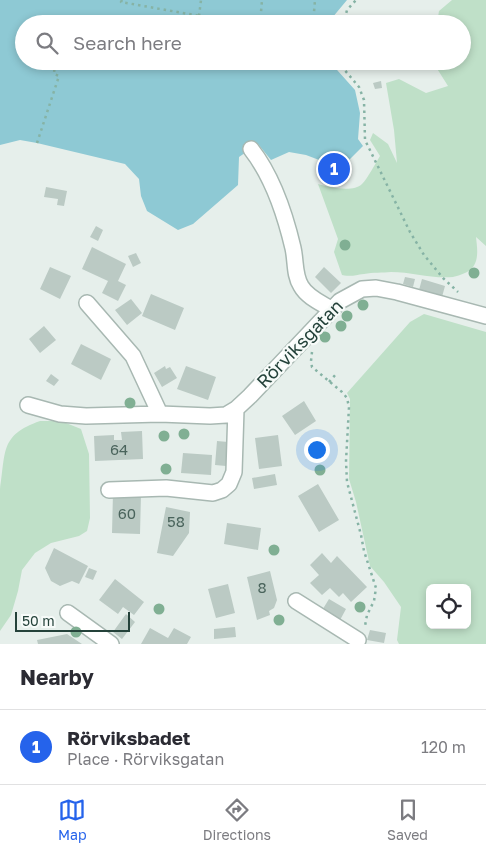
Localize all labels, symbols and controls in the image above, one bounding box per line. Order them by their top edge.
search box [15,15,471,70]
icon: search [33,29,61,57]
text: Search here [73,31,182,54]
pin: 1 [318,150,350,188]
street label: Rörviksgatan [252,294,347,392]
your location [304,437,330,463]
house number: 64 [110,440,128,458]
house number: 60 [118,504,136,522]
house number: 58 [167,512,185,530]
house number: 8 [257,578,267,596]
map controls [426,584,471,629]
button: locate [426,584,471,629]
scale bar [15,609,130,632]
text: 50 m [22,612,55,629]
text: Nearby [20,664,94,690]
text: Rörviksbadet [67,726,190,749]
text: 1 [32,737,40,757]
text: 120 m [421,737,466,757]
text: Place · Rörviksgatan [67,749,224,769]
tab: Map [58,796,87,843]
tab: Directions [203,796,271,843]
tab: Saved [387,796,428,843]

